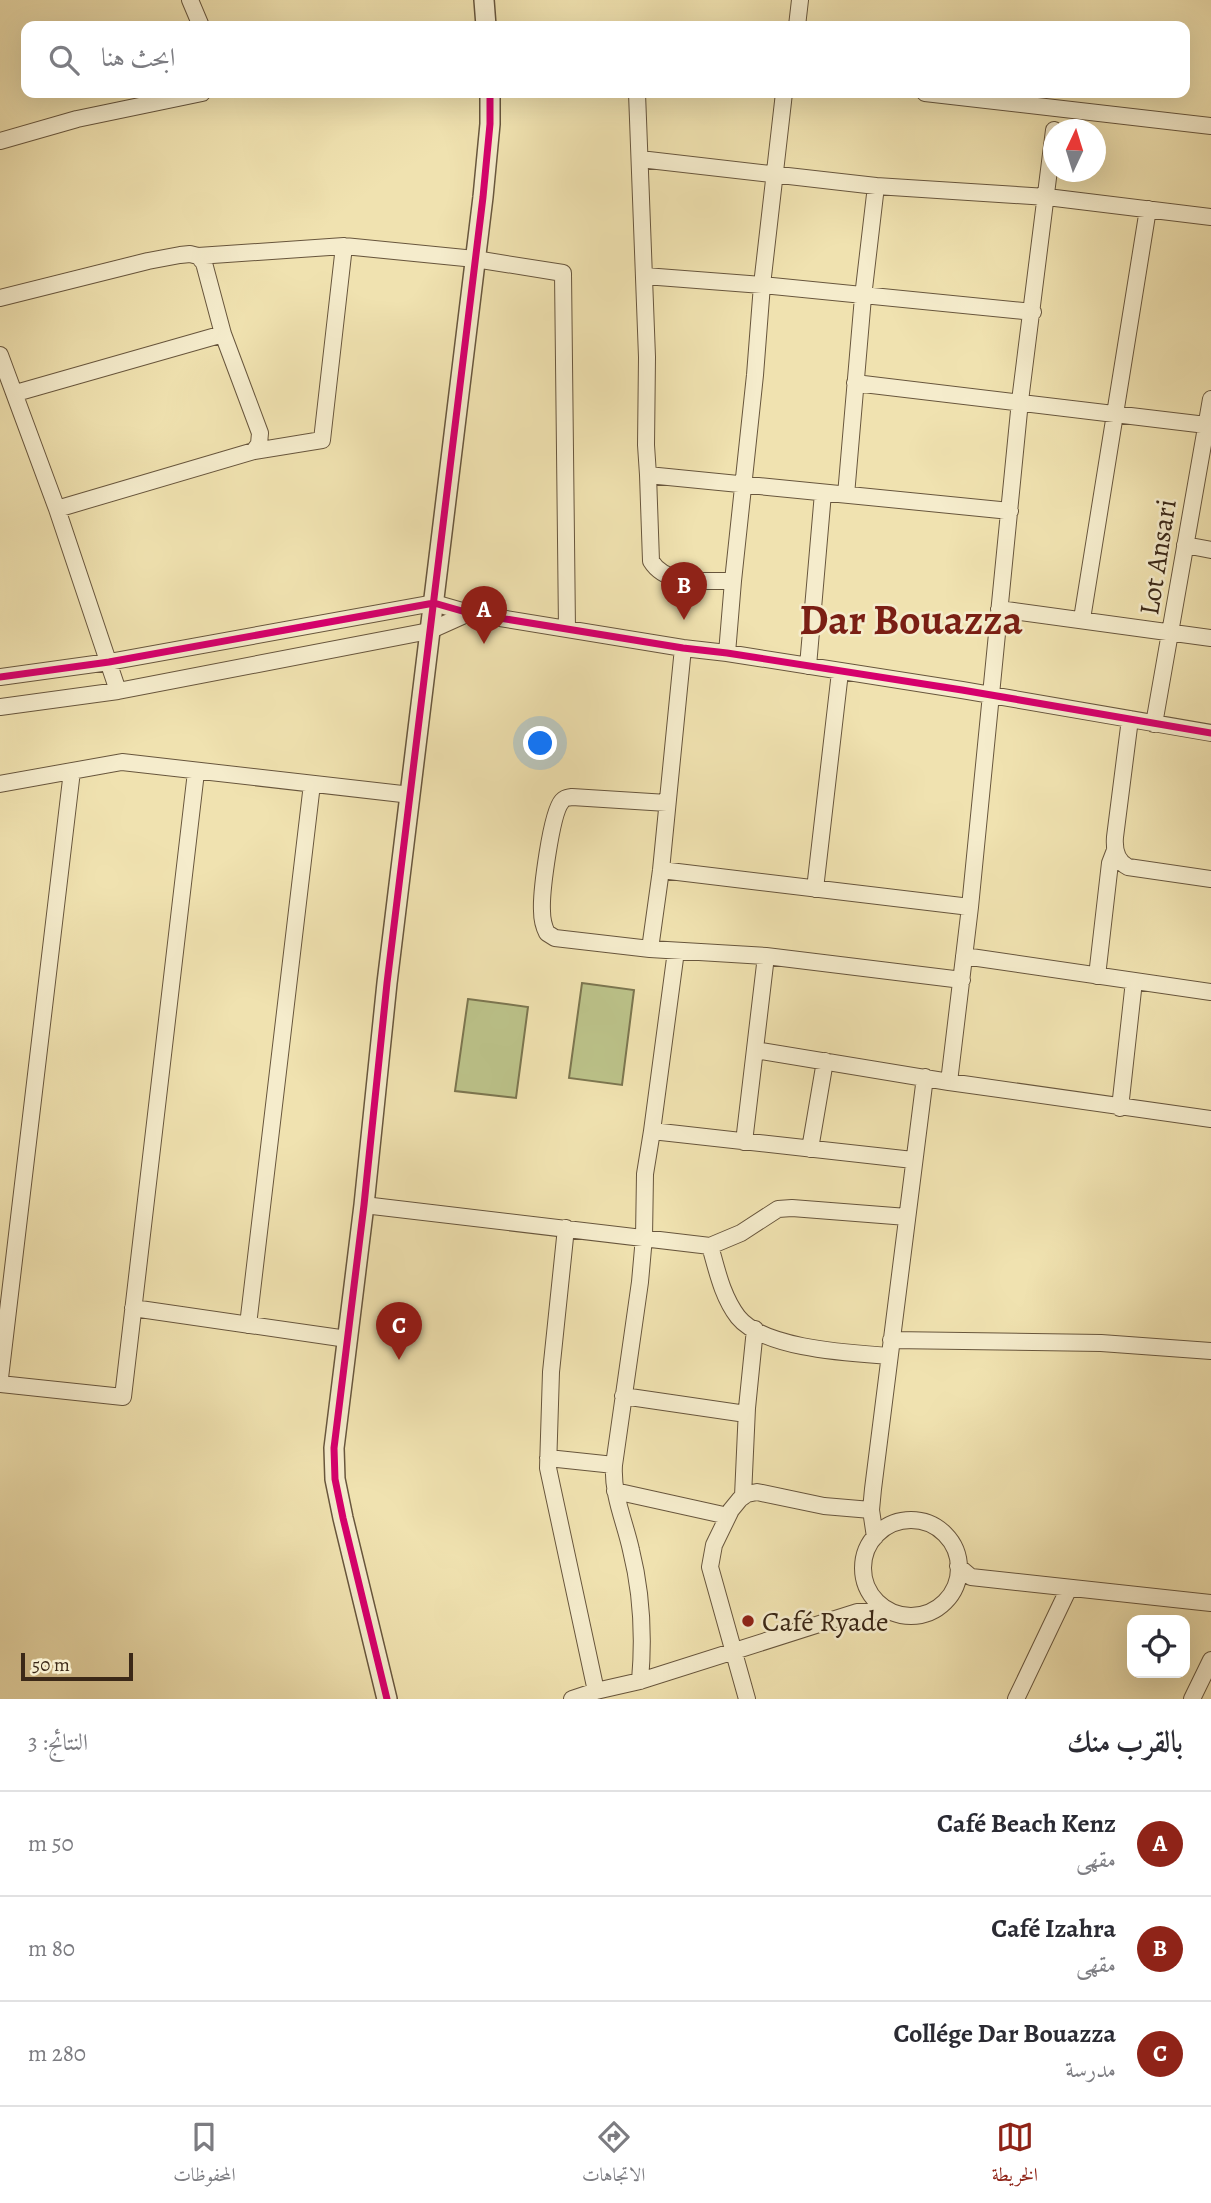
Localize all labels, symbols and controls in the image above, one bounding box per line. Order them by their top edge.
search box [21,21,1190,98]
text: ابحث هنا [101,40,176,75]
icon: search [45,41,83,79]
north arrow [1043,119,1106,182]
street label: Lot Ansari [1130,496,1186,618]
pin: B [661,562,707,620]
pin: A [461,586,507,644]
district label: Dar Bouazza [799,591,1023,648]
your location [523,726,557,760]
pin: C [376,1302,422,1360]
place label: Café Ryade [762,1603,889,1641]
marker: Café Ryade [740,1613,756,1629]
map controls [1127,1615,1190,1678]
button: locate [1127,1615,1190,1678]
scale bar [21,1650,133,1682]
text: 50 m [32,1652,70,1678]
text: بالقرب منك [1067,1722,1183,1762]
text: النتائج: 3 [28,1727,88,1758]
text: Café Beach Kenz [937,1806,1116,1841]
text: 50 m [28,1828,74,1859]
text: A [1153,1828,1167,1859]
text: مقهى [1076,1844,1116,1875]
text: Café Izahra [991,1911,1116,1946]
text: 80 m [28,1933,75,1964]
text: B [1153,1933,1167,1964]
text: مقهى [1076,1949,1116,1980]
text: Collége Dar Bouazza [893,2016,1116,2051]
text: 280 m [28,2038,86,2069]
text: C [1153,2038,1167,2069]
text: مدرسة [1065,2054,1116,2085]
tab: المحفوظات [173,2118,236,2193]
tab: الاتجاهات [582,2118,645,2193]
tab: الخريطة [992,2118,1038,2193]

